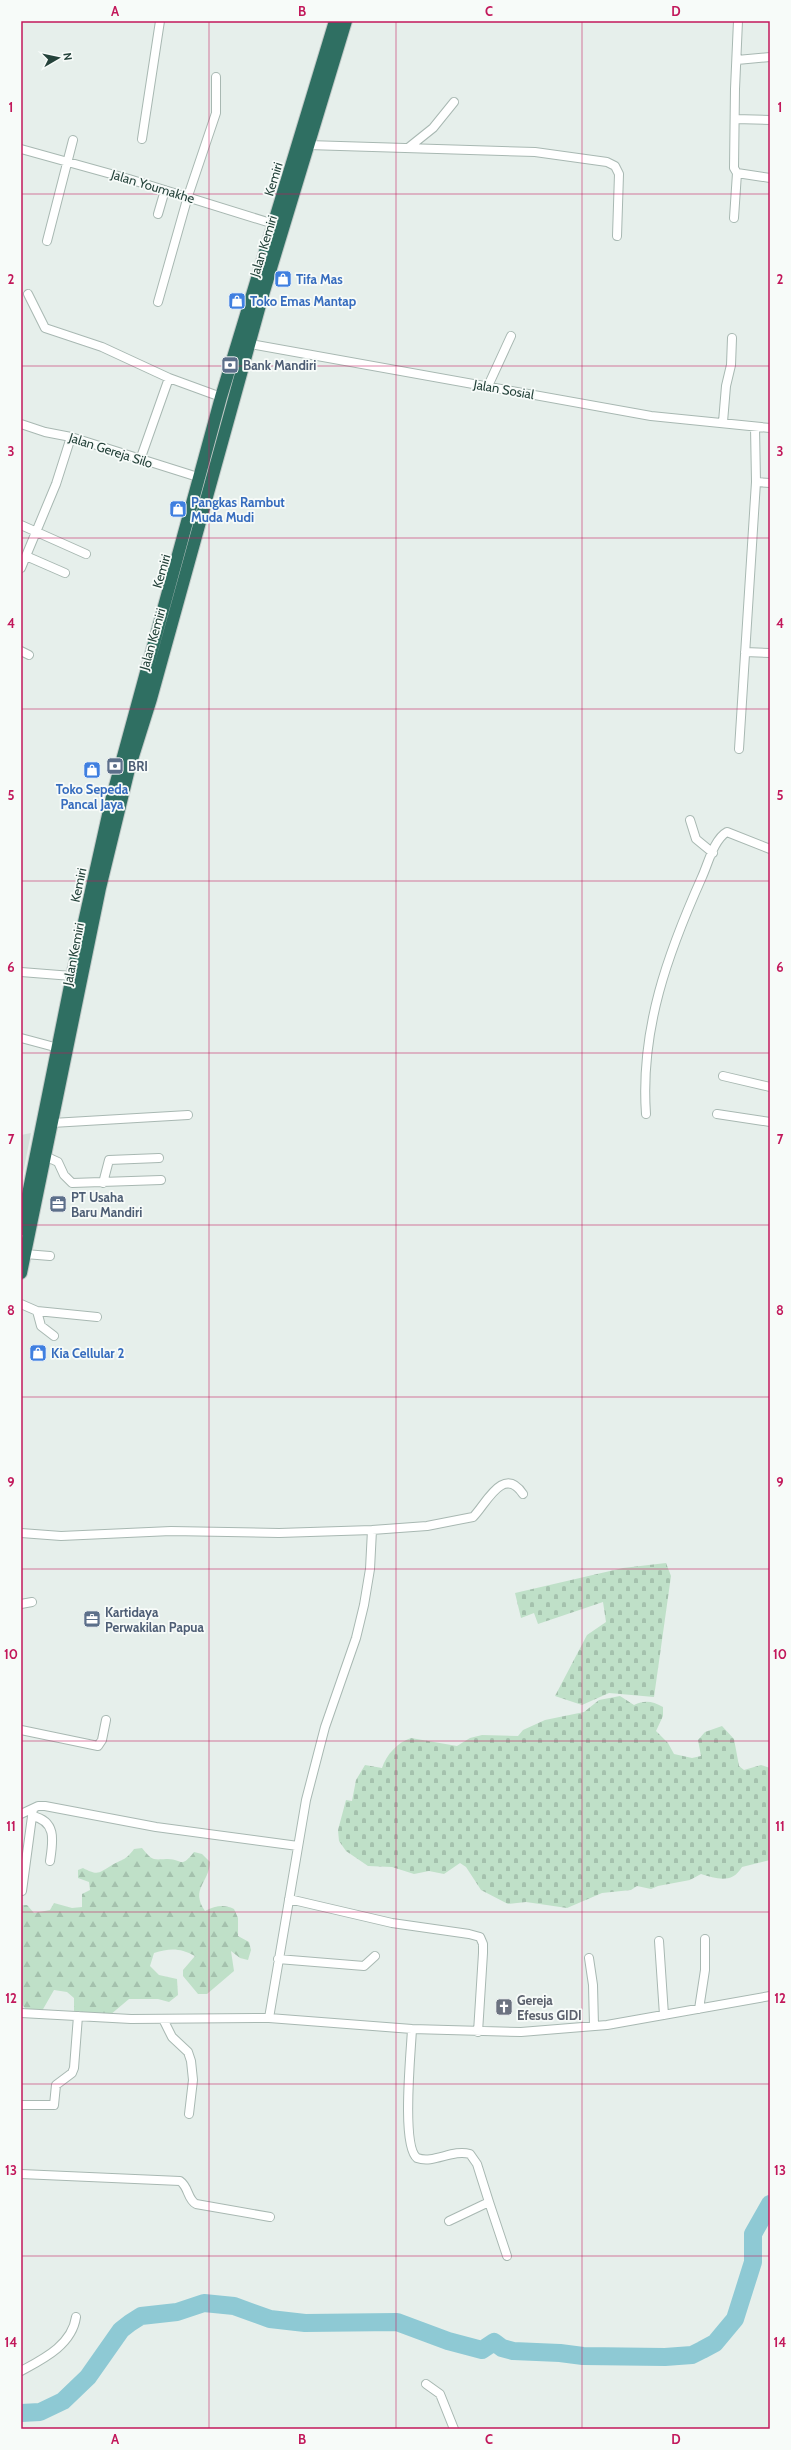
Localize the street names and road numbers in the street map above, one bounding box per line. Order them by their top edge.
street label: Kemiri [260,160,286,198]
street label: Jalan Youmakhe [108,165,197,206]
street label: Jalan Kemiri [246,213,280,280]
street label: Jalan Sosial [472,376,535,402]
street label: Jalan Gereja Silo [66,429,155,472]
street label: Kemiri [149,552,173,590]
street label: Jalan Kemiri [135,606,168,673]
street label: Kemiri [67,866,89,904]
street label: Jalan Kemiri [59,921,87,988]

